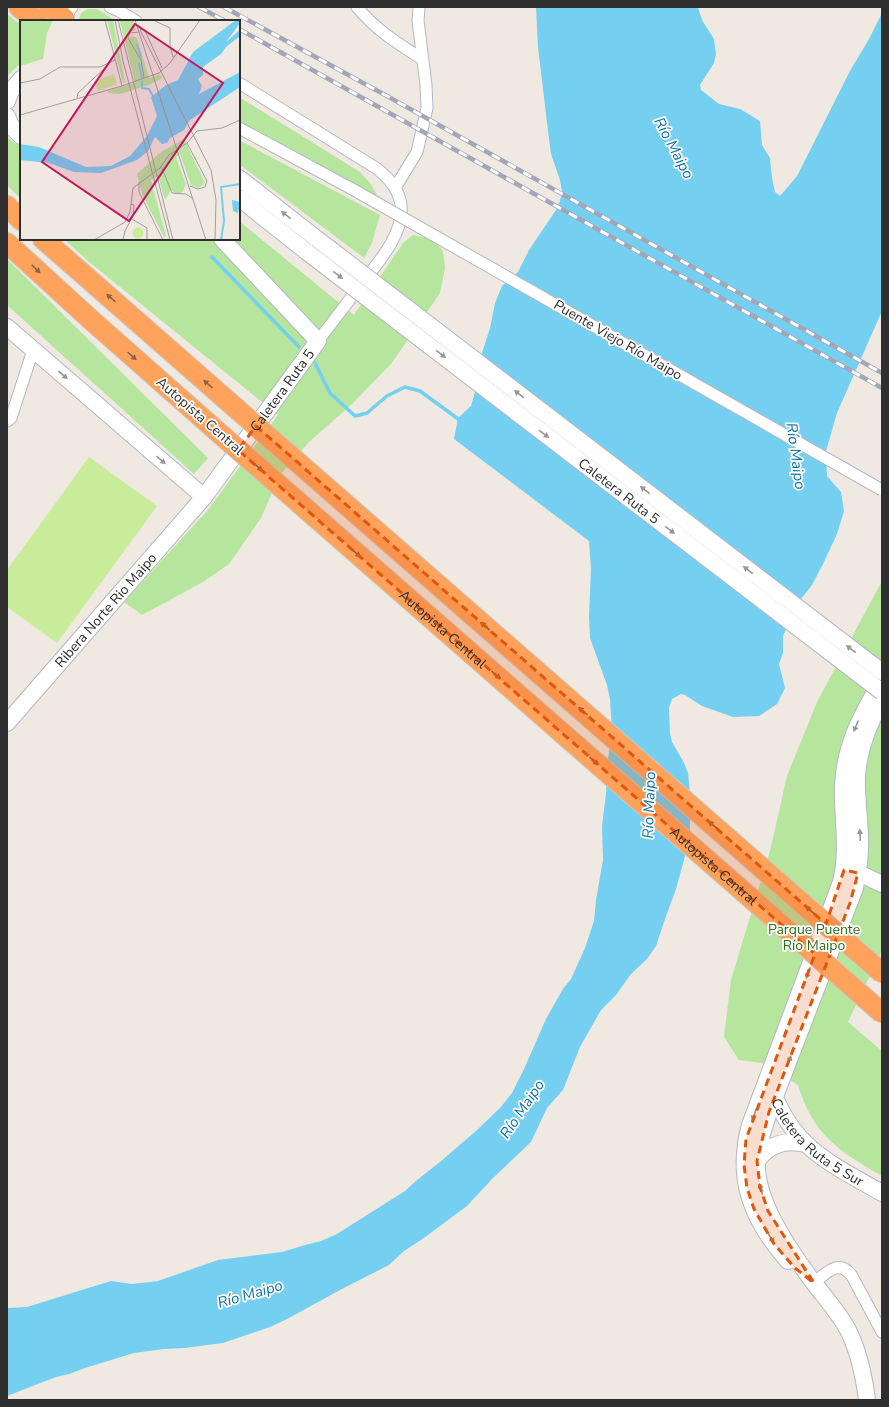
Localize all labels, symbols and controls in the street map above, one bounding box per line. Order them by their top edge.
inset map [20,20,240,240]
water label: Río Maipo [649,114,699,182]
one-way arrow [281,211,292,220]
one-way arrow [31,264,40,273]
one-way arrow [333,271,344,280]
one-way arrow [105,294,116,303]
street label: Puente Viejo Río Maipo [550,295,686,385]
street label: Caletera Ruta 5 [245,345,319,435]
one-way arrow [436,350,447,359]
one-way arrow [127,351,137,361]
one-way arrow [57,371,68,380]
street label: Autopista Central [152,373,249,460]
one-way arrow [204,380,213,389]
one-way arrow [514,390,525,399]
water label: Río Maipo [781,421,811,491]
one-way arrow [539,429,550,438]
street label: Caletera Ruta 5 [574,454,664,528]
one-way arrow [156,456,166,465]
one-way arrow [253,463,264,472]
one-way arrow [639,486,650,495]
one-way arrow [664,525,675,534]
street label: Ribera Norte Rio Maipo [50,548,161,671]
one-way arrow [351,548,361,558]
one-way arrow [742,565,753,574]
street label: Autopista Central [395,585,492,673]
one-way arrow [480,621,490,630]
one-way arrow [846,644,857,653]
one-way arrow [491,671,501,680]
one-way arrow [578,707,588,716]
one-way arrow [853,721,859,733]
one-way arrow [589,756,599,766]
water label: Río Maipo [638,771,660,839]
one-way arrow [707,820,718,829]
street label: Autopista Central [666,822,762,910]
one-way arrow [856,829,863,841]
one-way arrow [806,906,815,915]
park label: Parque Puente Río Maipo [768,920,860,955]
one-way arrow [805,967,811,979]
one-way arrow [786,1054,792,1066]
water label: Río Maipo [495,1076,549,1142]
street label: Caletera Ruta 5 Sur [767,1095,867,1190]
one-way arrow [750,1110,756,1122]
one-way arrow [757,1182,763,1195]
one-way arrow [767,1233,775,1243]
water label: Río Maipo [215,1275,285,1313]

